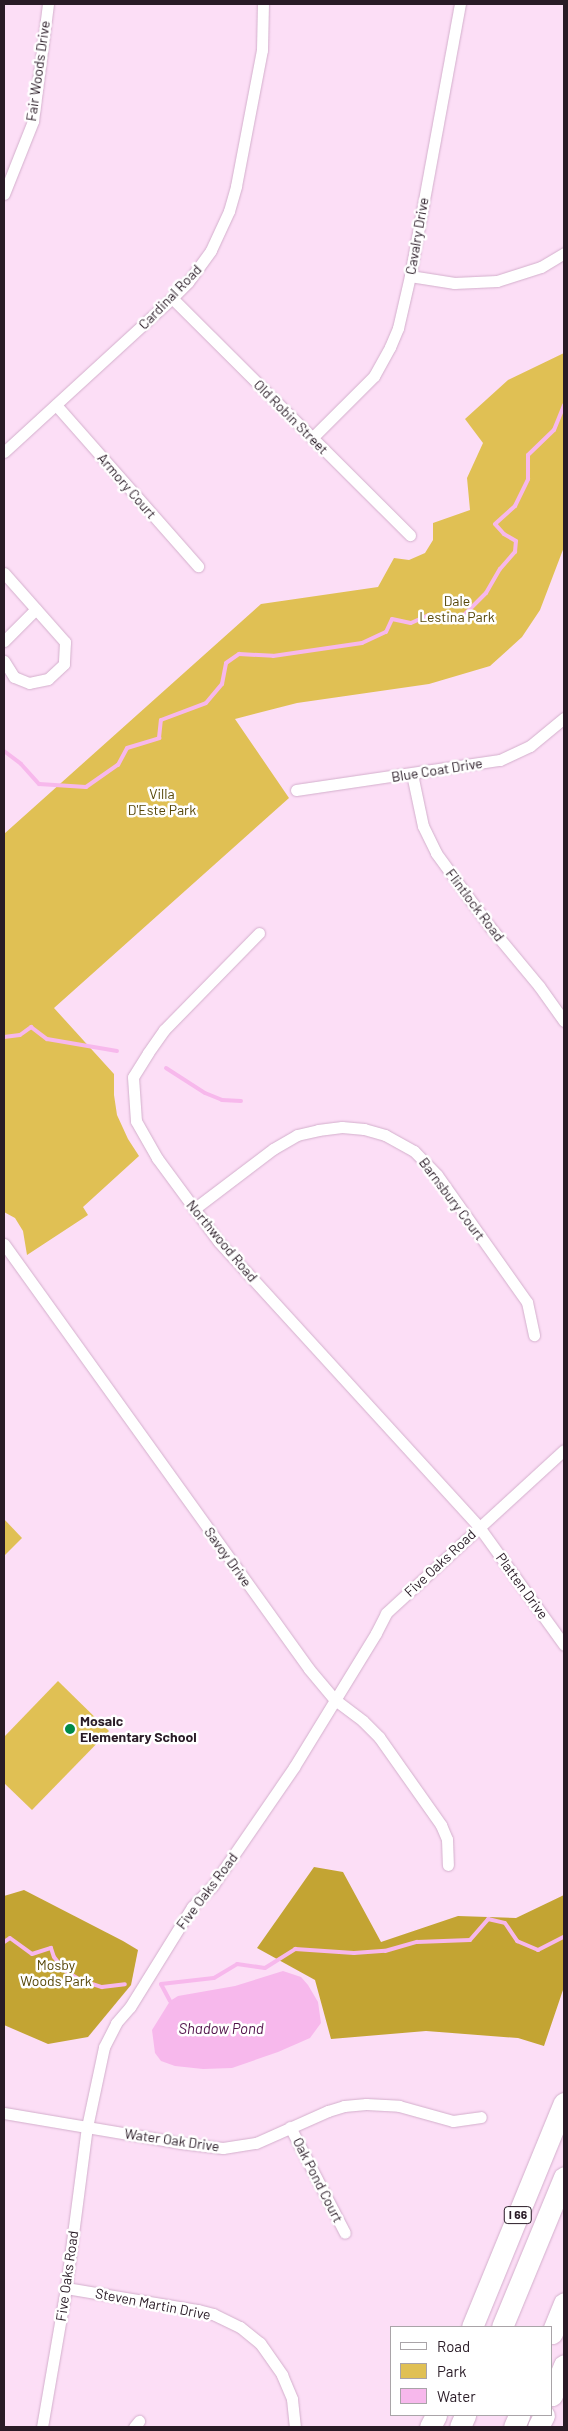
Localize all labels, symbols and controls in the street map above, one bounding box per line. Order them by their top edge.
street label: Fair Woods Drive [23,20,53,122]
street label: Cavalry Drive [402,196,432,276]
street label: Cardinal Road [135,261,205,333]
street label: Old Robin Street [250,376,332,458]
street label: Armory Court [94,450,160,522]
park label: Dale Lestina Park [419,593,495,626]
street label: Blue Coat Drive [390,755,484,785]
park label: Villa D'Este Park [128,786,196,819]
street label: Flintlock Road [442,865,508,945]
street label: Barnsbury Court [415,1154,489,1244]
street label: Northwood Road [183,1197,261,1285]
street label: Savoy Drive [201,1524,255,1590]
street label: Five Oaks Road [401,1526,479,1600]
street label: Platten Drive [492,1550,552,1622]
place label: Mosaic Elementary School [80,1713,197,1745]
marker: Mosaic Elementary School [64,1723,76,1735]
street label: Five Oaks Road [173,1849,241,1933]
park label: Mosby Woods Park [20,1957,92,1990]
water label: Shadow Pond [178,2020,264,2038]
street label: Water Oak Drive [123,2125,221,2155]
street label: Oak Pond Court [289,2135,347,2225]
road number: I 66 [503,2206,533,2224]
street label: Five Oaks Road [52,2230,82,2322]
street label: Steven Martin Drive [94,2285,212,2323]
legend [390,2326,553,2416]
text: Road [437,2337,470,2355]
text: Park [437,2362,466,2380]
text: Water [437,2387,476,2405]

